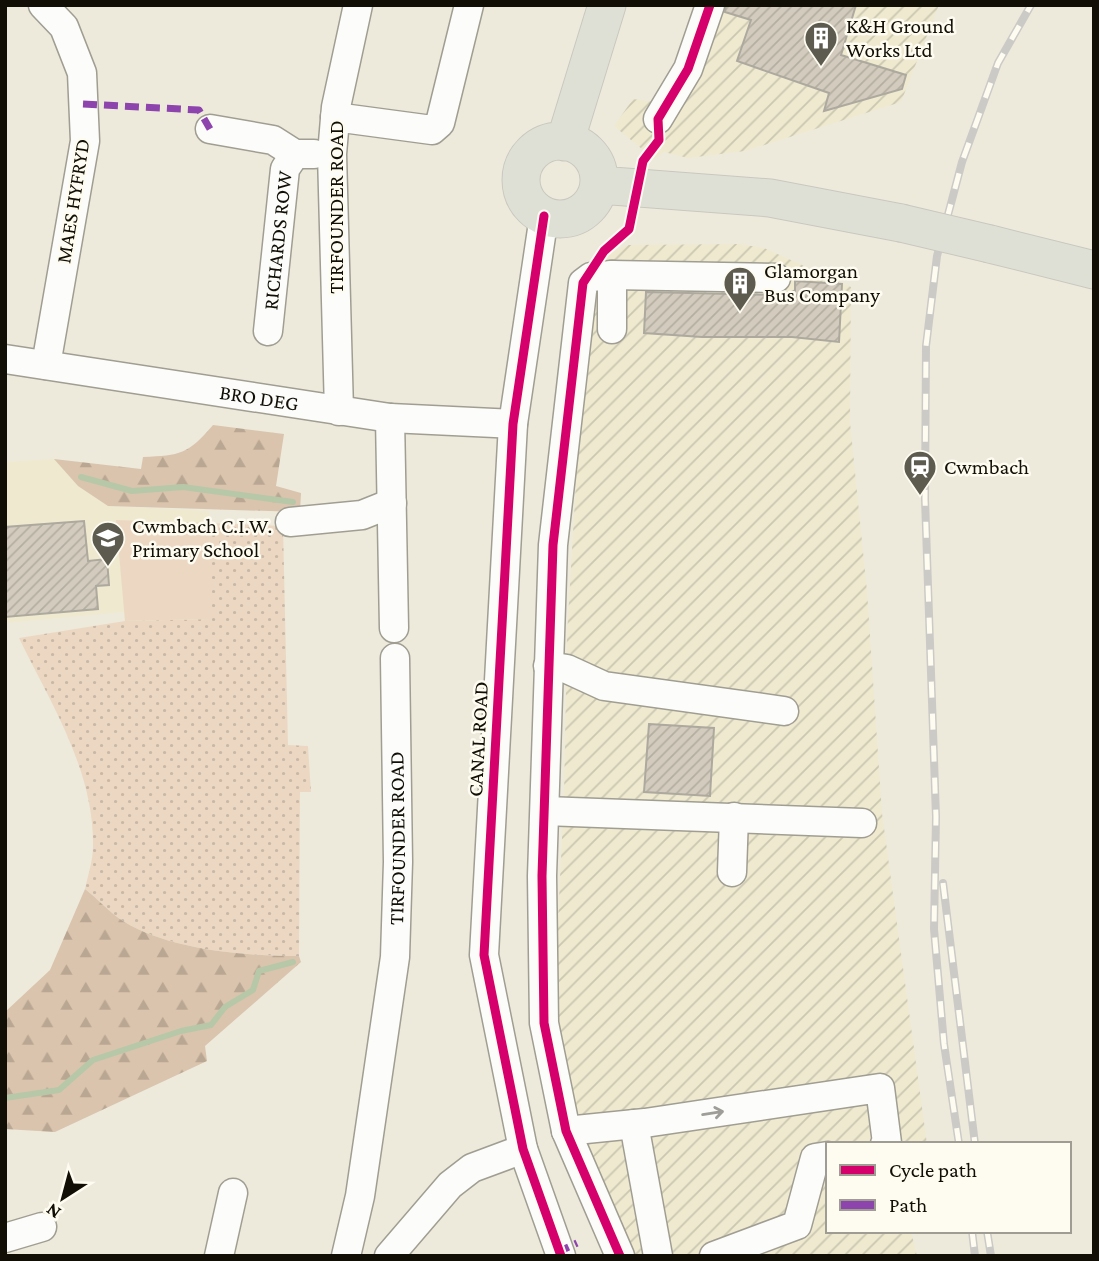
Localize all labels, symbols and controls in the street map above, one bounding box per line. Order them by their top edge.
place label: K&H Ground Works Ltd [846,14,955,62]
building icon: K&H Ground Works Ltd [802,19,840,68]
street label: TIRFOUNDER ROAD [324,120,348,294]
street label: MAES HYFRYD [51,137,95,265]
street label: RICHARDS ROW [258,169,297,311]
place label: Glamorgan Bus Company [764,259,880,307]
building icon: Glamorgan Bus Company [721,264,759,313]
street label: BRO DEG [218,380,300,416]
station icon: Cwmbach [901,448,939,497]
place label: Cwmbach [944,455,1029,479]
place label: Cwmbach C.I.W. Primary School [132,514,272,562]
school or university icon: Cwmbach C.I.W. Primary School [89,519,127,568]
street label: CANAL ROAD [463,681,493,797]
street label: TIRFOUNDER ROAD [384,751,410,925]
one-way arrow [701,1106,723,1119]
legend [826,1142,1071,1233]
text: Cycle path [889,1158,977,1182]
north arrow [28,1163,98,1233]
text: Path [889,1193,927,1217]
text: N [42,1199,65,1224]

